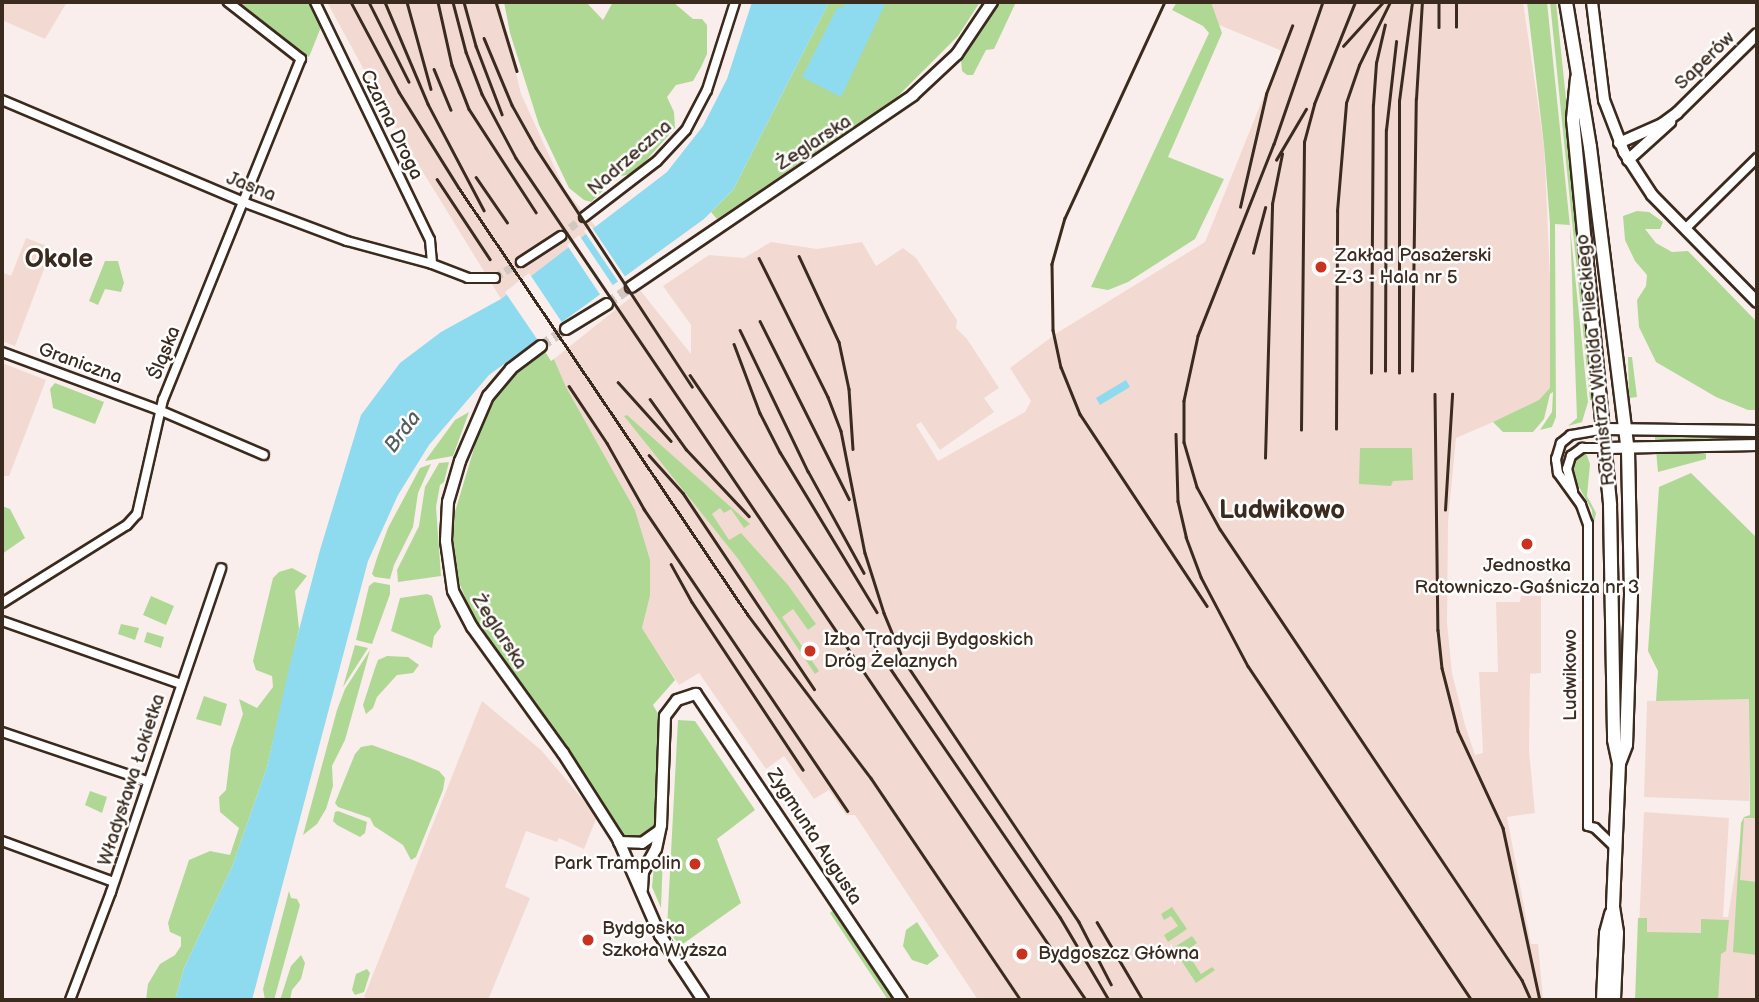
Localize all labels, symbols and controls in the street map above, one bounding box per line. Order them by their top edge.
street label: Saperów [1670,27,1740,95]
street label: Czarna Droga [355,66,427,184]
street label: Żeglarska [772,110,856,176]
street label: Nadrzeczna [583,115,677,201]
street label: Jasna [223,167,279,207]
street label: Rotmistrza Witolda Pileckiego [1571,233,1621,487]
district label: Okole [25,244,93,276]
place label: Zakład Pasażerski Z-3 - Hala nr 5 [1335,245,1492,289]
marker: Zakład Pasażerski Z-3 - Hala nr 5 [1313,259,1329,275]
street label: Śląska [144,323,186,383]
street label: Graniczna [35,338,125,390]
water label: Brda [379,406,427,458]
district label: Ludwikowo [1219,495,1345,527]
marker: Jednostka Ratowniczo-Gaśnicza nr 3 [1519,536,1535,552]
place label: Jednostka Ratowniczo-Gaśnicza nr 3 [1415,555,1639,599]
street label: Żeglarska [466,590,532,674]
place label: Izba Tradycji Bydgoskich Dróg Żelaznych [824,629,1034,673]
street label: Ludwikowo [1560,629,1582,721]
marker: Izba Tradycji Bydgoskich Dróg Żelaznych [802,643,818,659]
street label: Władysława Łokietka [93,691,171,869]
street label: Zygmunta Augusta [761,765,867,909]
place label: Park Trampolin [553,853,681,875]
marker: Park Trampolin [687,856,703,872]
place label: Bydgoska Szkoła Wyższa [602,918,728,962]
marker: Bydgoska Szkoła Wyższa [580,932,596,948]
place label: Bydgoszcz Główna [1038,943,1199,965]
marker: Bydgoszcz Główna [1012,944,1032,964]

